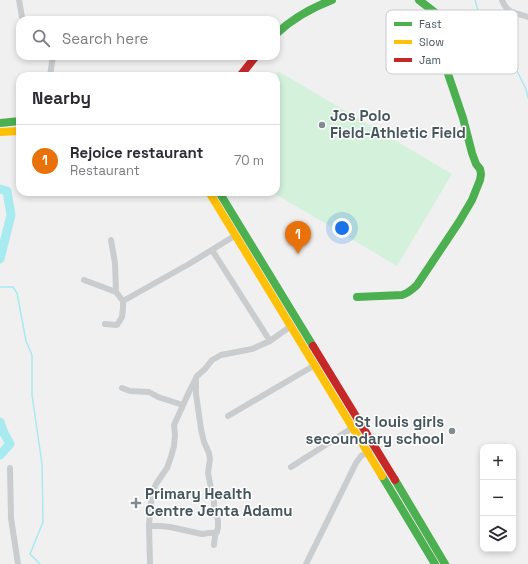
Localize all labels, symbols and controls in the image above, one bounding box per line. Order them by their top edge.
legend [386,10,518,74]
search box [16,16,280,60]
text: Fast [419,17,442,31]
icon: search [30,27,52,49]
text: Search here [62,29,148,48]
text: Slow [419,35,444,49]
text: Jam [419,53,441,67]
text: Nearby [32,87,91,109]
place label: Jos Polo Field-Athletic Field [330,106,466,142]
marker: Jos Polo Field-Athletic Field [317,120,327,130]
text: Rejoice restaurant [70,143,203,162]
text: 1 [42,152,48,169]
text: 70 m [234,152,264,169]
text: Restaurant [70,162,140,179]
your location [332,218,352,238]
pin: 1 [285,221,311,254]
place label: St louis girls secoundary school [306,412,444,448]
marker: St louis girls secoundary school [447,426,457,436]
map controls [480,444,516,552]
button: + [480,444,516,480]
button: − [480,480,516,516]
place label: Primary Health Centre Jenta Adamu [145,484,292,520]
marker: Primary Health Centre Jenta Adamu [130,497,142,509]
button: layers [480,516,516,552]

